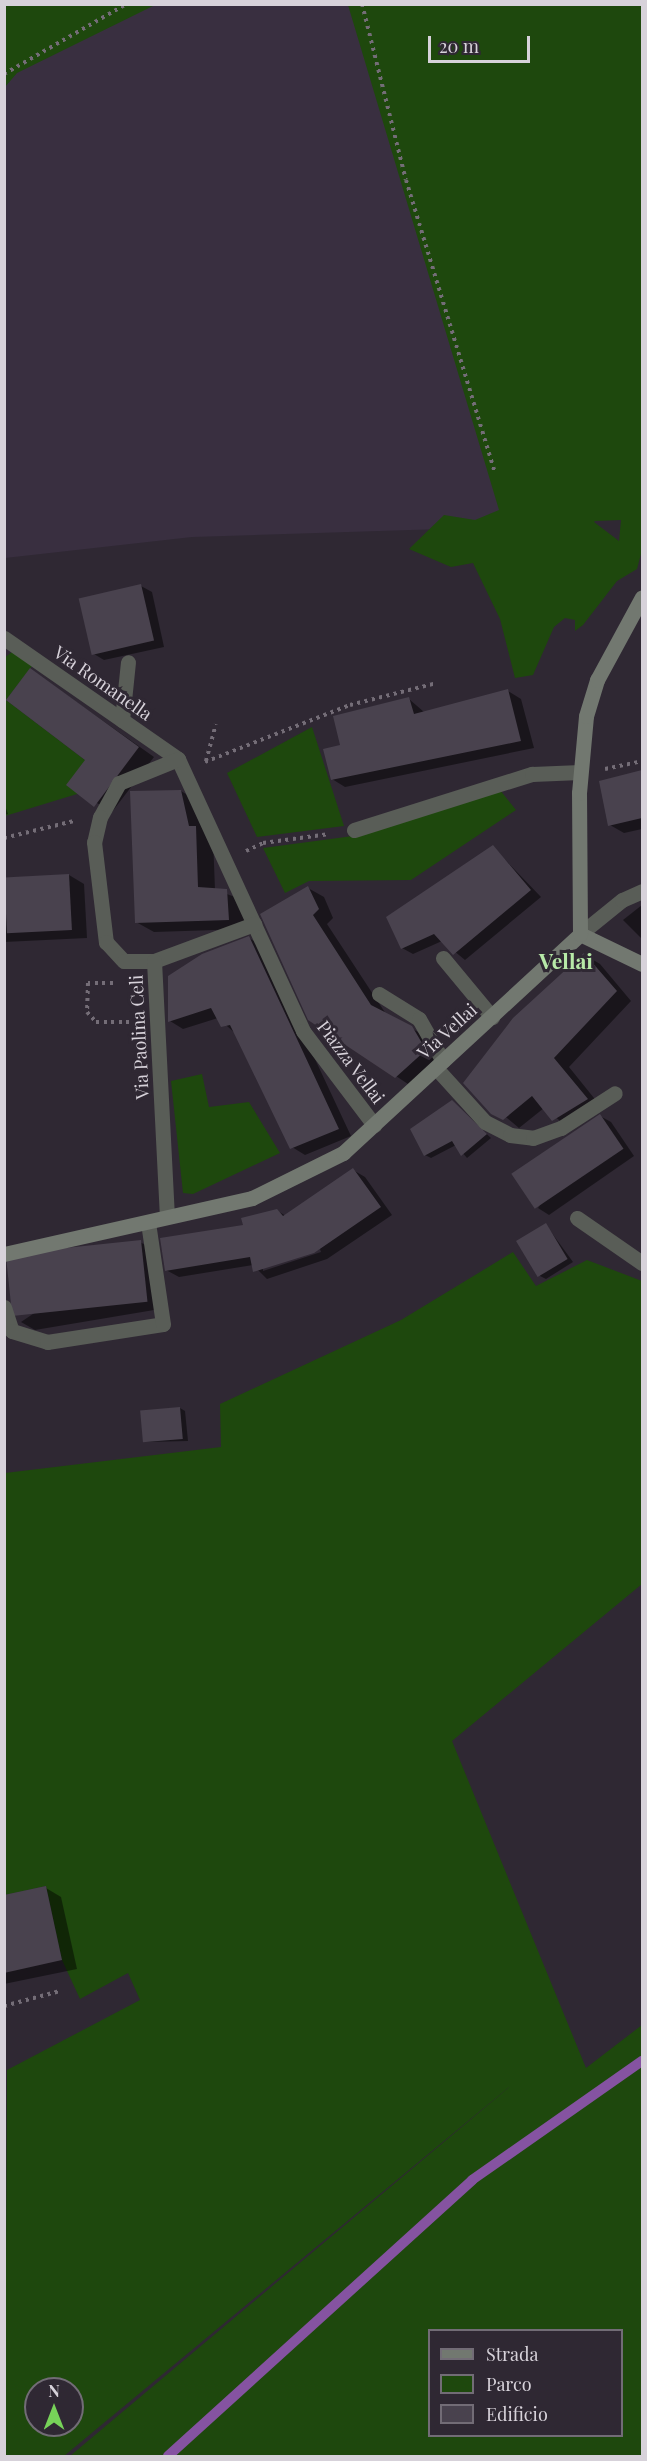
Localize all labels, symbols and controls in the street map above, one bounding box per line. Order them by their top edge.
scale bar [431,24,533,62]
text: 20 m [439,34,479,58]
street label: Via Romanella [50,641,156,725]
district label: Vellai [539,947,593,973]
street label: Via Paolina Celi [125,974,153,1100]
street label: Via Vellai [412,998,482,1064]
street label: Piazza Vellai [313,1016,389,1108]
legend [428,2329,623,2437]
text: Strada [486,2342,539,2366]
text: Parco [486,2372,532,2396]
north arrow [24,2377,84,2437]
text: N [48,2380,60,2401]
text: Edificio [486,2402,548,2426]

